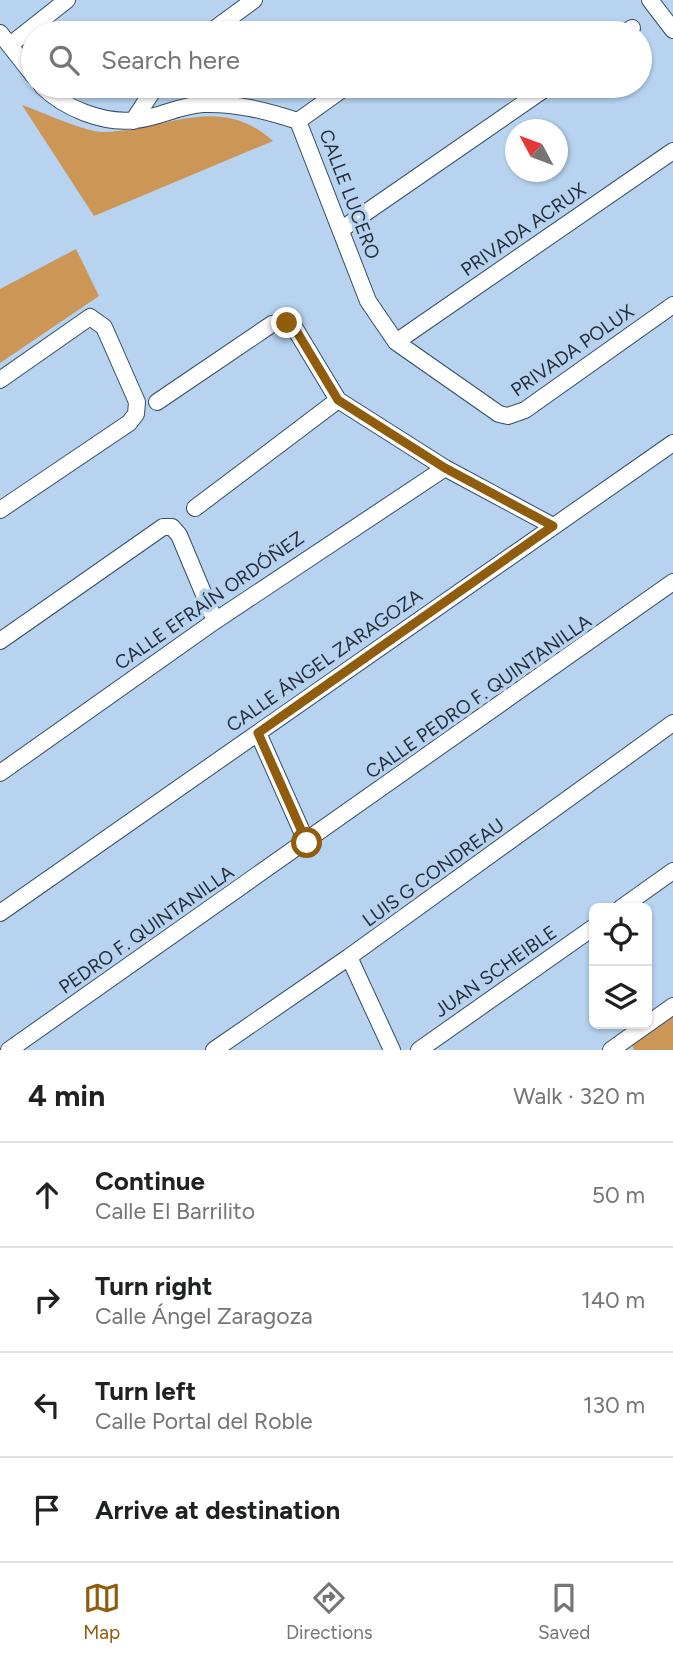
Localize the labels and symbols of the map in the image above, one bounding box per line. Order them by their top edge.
north arrow [505,119,568,182]
street label: CALLE LUCERO [314,126,385,262]
street label: PRIVADA ACRUX [456,178,590,281]
street label: PRIVADA POLUX [506,299,638,401]
route end [271,307,302,338]
street label: CALLE EFRAÍN ORDÓÑEZ [110,526,308,675]
street label: CALLE ÁNGEL ZARAGOZA [222,584,427,737]
street label: CALLE PEDRO F. QUINTANILLA [361,609,596,783]
street label: LUIS G CONDREAU [358,813,509,932]
route start [291,827,322,858]
street label: PEDRO F. QUINTANILLA [54,860,238,999]
street label: JUAN SCHEIBLE [430,921,561,1022]

